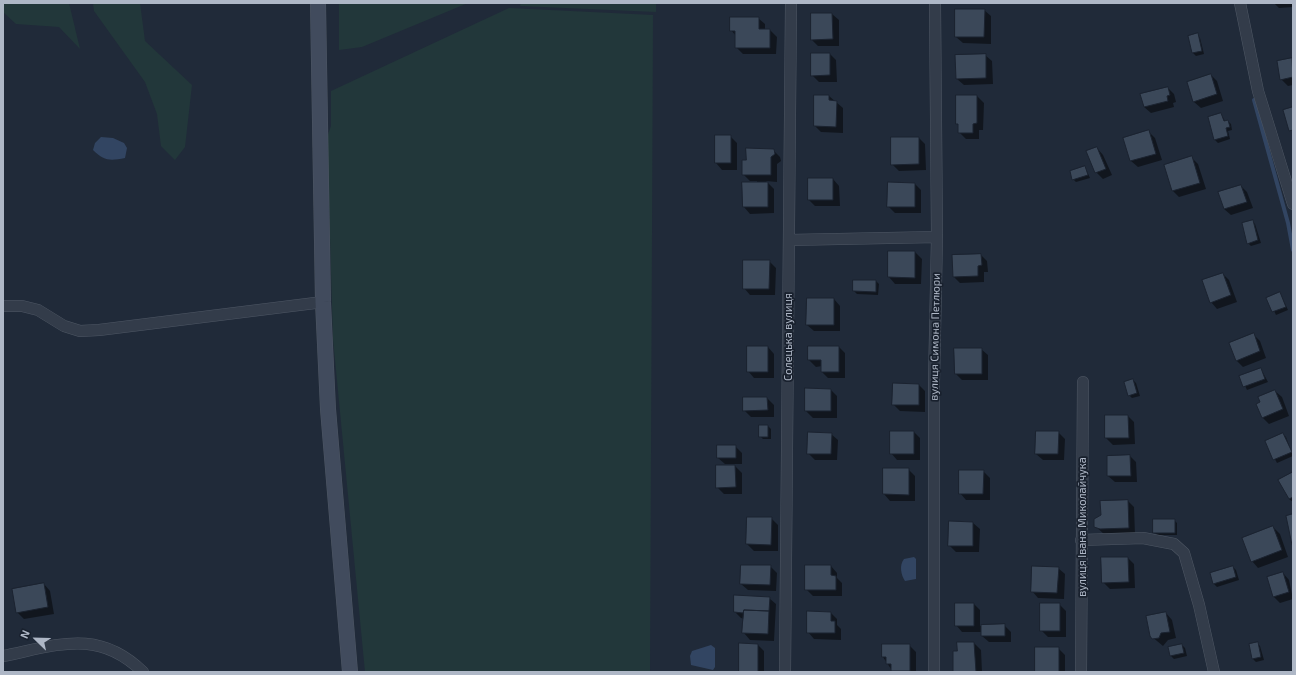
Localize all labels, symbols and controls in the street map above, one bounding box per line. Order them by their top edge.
street label: вулиця Симона Петлюри [927,273,943,401]
street label: Солецька вулиця [781,293,795,381]
street label: вулиця Івана Миколайчука [1075,457,1089,597]
north arrow [16,619,56,659]
text: N [17,628,32,640]

